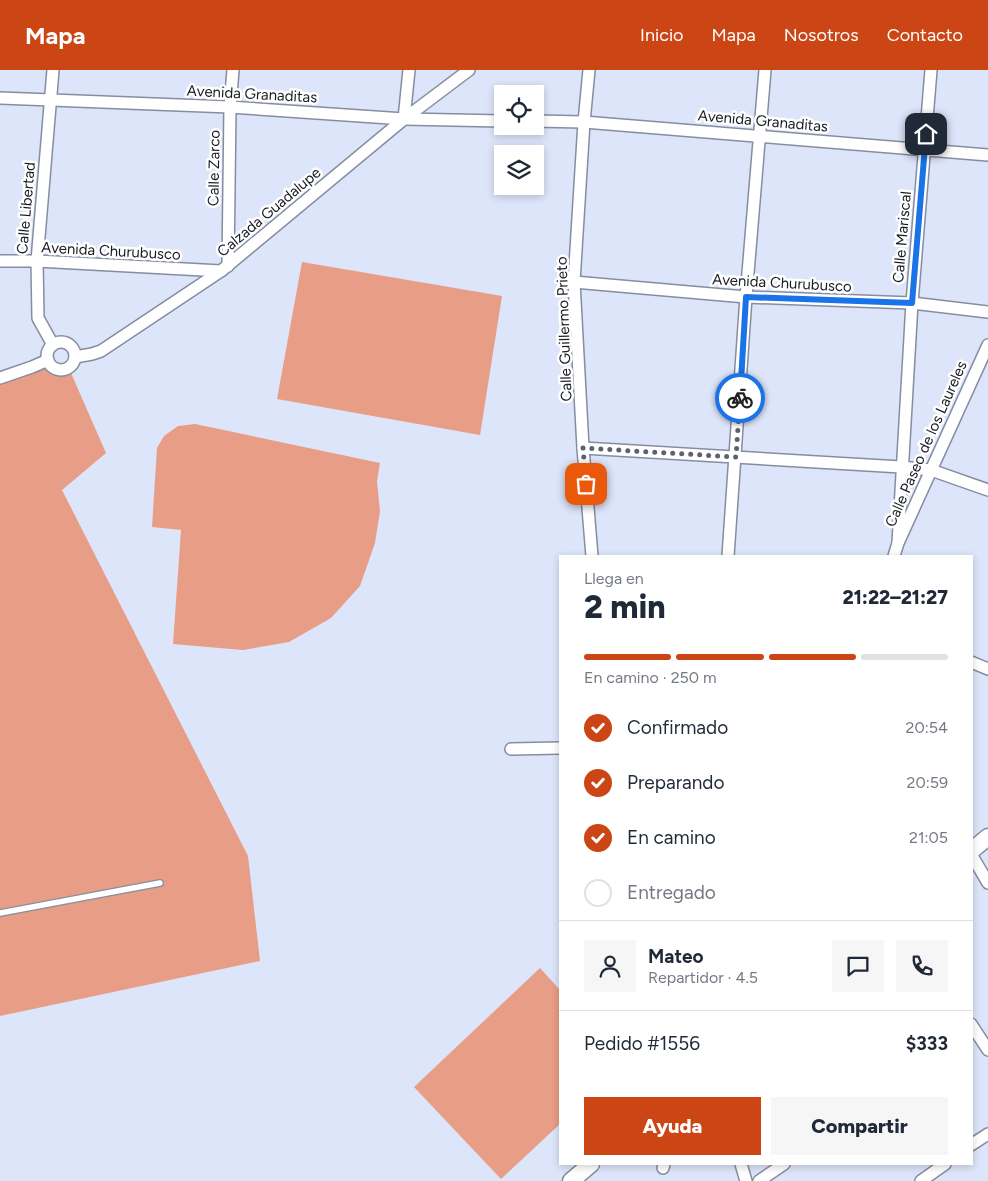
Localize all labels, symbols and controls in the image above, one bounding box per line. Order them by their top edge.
text: Mapa [25,21,86,50]
text: Inicio [640,24,684,46]
text: Mapa [712,24,756,46]
text: Nosotros [784,24,859,46]
text: Contacto [887,24,963,46]
street label: Avenida Granaditas [186,82,318,106]
map controls [494,85,544,195]
button: locate [494,85,544,135]
street label: Avenida Granaditas [697,106,829,136]
pin [905,113,947,155]
icon: home [912,120,940,148]
street label: Calle Zarco [204,130,224,206]
button: layers [494,145,544,195]
street label: Calle Libertad [13,161,39,255]
street label: Calzada Guadalupe [214,163,324,261]
street label: Calle Mariscal [889,190,915,284]
street label: Avenida Churubusco [41,238,182,264]
street label: Calle Guillermo Prieto [552,256,576,402]
street label: Avenida Churubusco [712,270,853,296]
street label: Calle Paseo de los Laureles [881,358,971,530]
courier [715,373,765,423]
icon: bike [726,384,754,412]
pin [565,463,607,505]
icon: bag [572,470,600,498]
text: Llega en [584,569,644,588]
text: 21:22–21:27 [842,586,948,609]
text: 2 min [584,588,666,626]
text: En camino · 250 m [584,668,717,687]
icon: check [584,714,612,742]
text: Confirmado [627,716,728,739]
text: 20:54 [906,718,948,737]
icon: check [584,769,612,797]
text: Preparando [627,771,725,794]
text: 20:59 [906,773,948,792]
icon: check [584,824,612,852]
text: En camino [627,826,716,849]
text: 21:05 [909,828,948,847]
text: Entregado [627,881,716,904]
button: person [584,940,636,992]
button: chat [832,940,884,992]
button: phone [896,940,948,992]
text: Mateo [648,945,703,968]
text: Repartidor · 4.5 [648,968,758,987]
text: Pedido #1556 [584,1032,700,1055]
text: $333 [906,1032,948,1055]
button: Ayuda [584,1097,761,1155]
button: Compartir [771,1097,948,1155]

